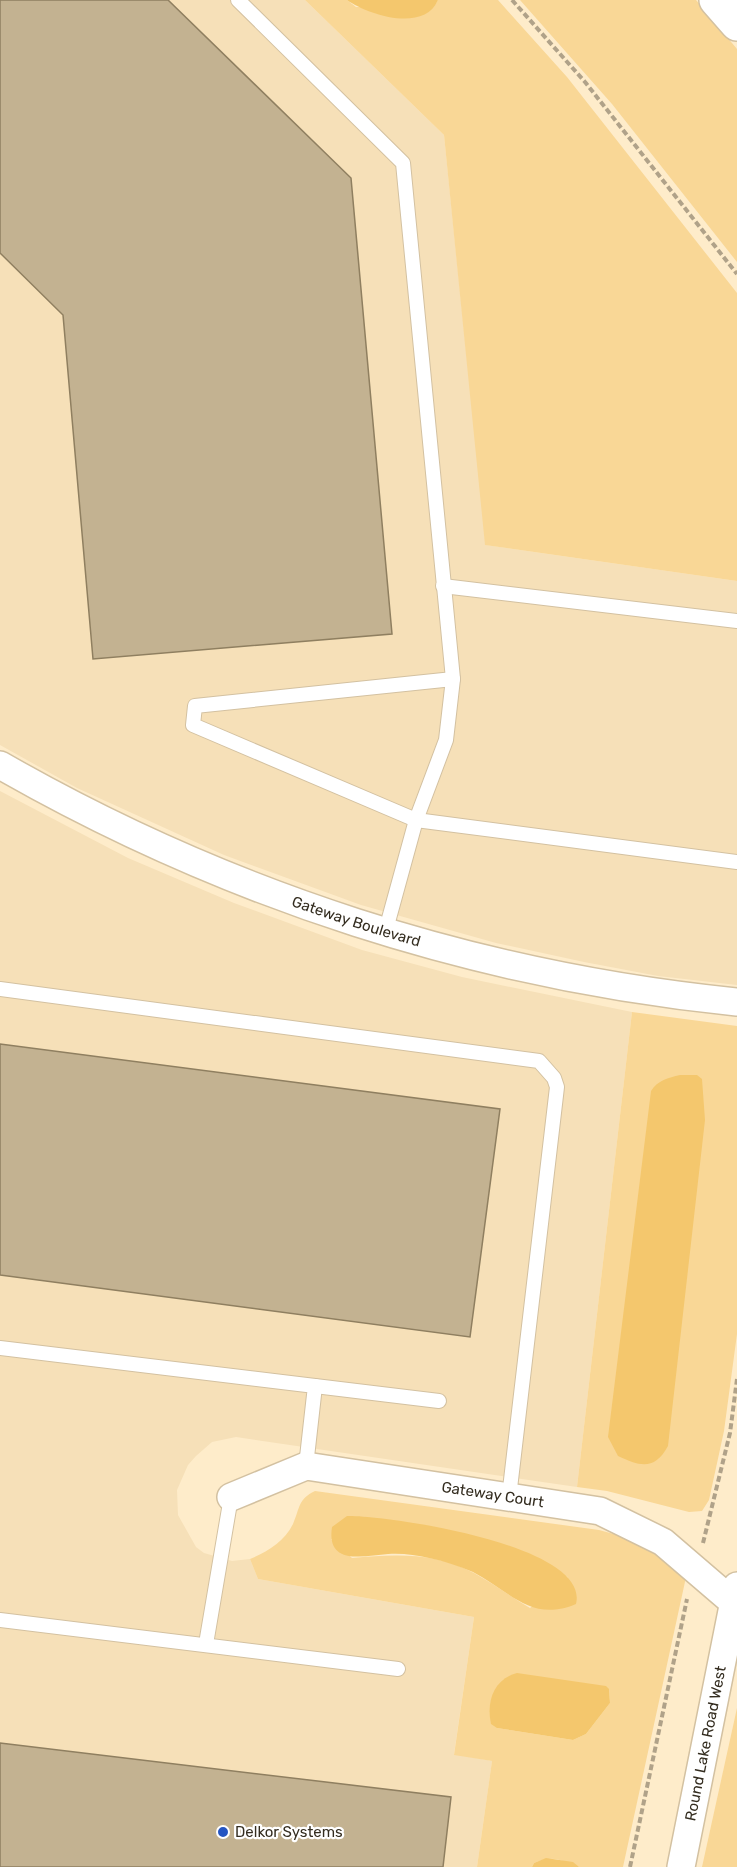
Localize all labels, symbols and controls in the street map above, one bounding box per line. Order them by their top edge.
street label: Gateway Boulevard [289,892,423,951]
street label: Gateway Court [440,1478,545,1511]
street label: Round Lake Road West [681,1664,730,1823]
place label: Delkor Systems [235,1823,343,1841]
marker: Delkor Systems [216,1825,230,1839]

